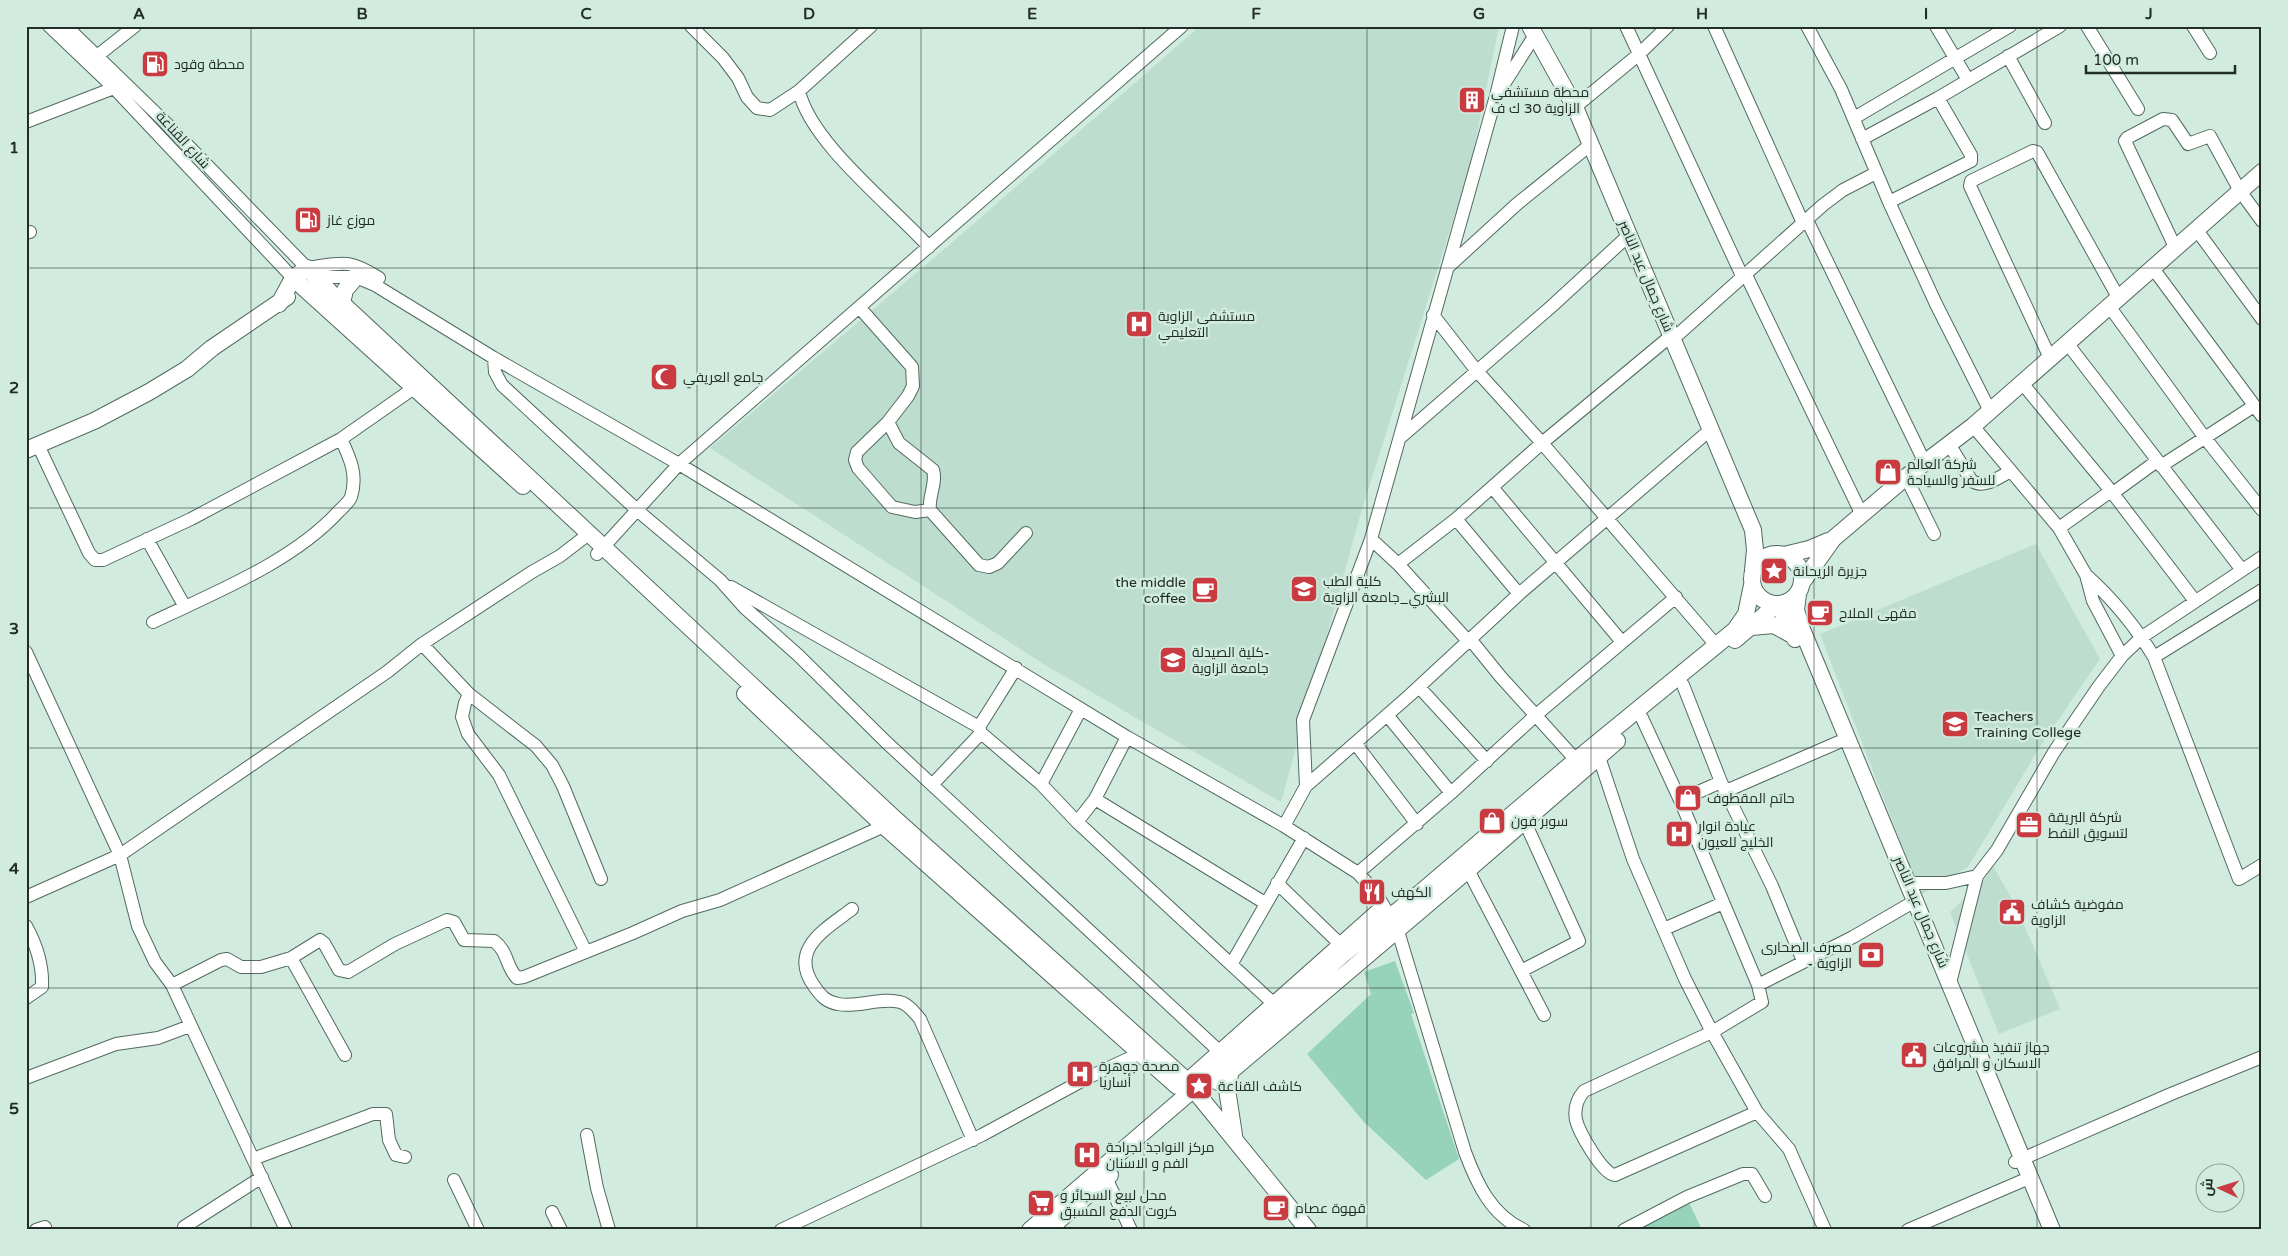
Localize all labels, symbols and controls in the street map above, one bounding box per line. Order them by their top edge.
text: A [133,4,145,24]
text: B [356,4,368,24]
text: C [580,4,592,24]
text: D [803,4,815,24]
text: E [1027,4,1037,24]
text: F [1251,4,1261,24]
text: G [1473,4,1485,24]
text: H [1696,4,1708,24]
text: I [1924,4,1928,24]
text: J [2144,4,2153,24]
scale bar [2086,42,2234,74]
fuel station icon: محطة وقود [140,49,170,79]
text: 100 m [2093,51,2139,69]
place label: محطة وقود [174,56,245,73]
place label: محطة مستشفي الزاوية 30 ك ف [1491,84,1589,117]
building icon: محطة مستشفي الزاوية 30 ك ف [1457,85,1487,115]
street label: شارع القناعة [152,108,214,172]
text: 1 [9,138,19,158]
fuel station icon: موزع غاز [293,205,323,235]
place label: موزع غاز [326,212,375,229]
street label: شارع جمال عبد الناصر [1614,217,1677,334]
place label: مستشفى الزاوية التعليمي [1158,308,1255,344]
hospital icon: مستشفى الزاوية التعليمي [1124,309,1154,339]
mosque icon: جامع العريفي [649,362,679,392]
place label: جامع العريفي [683,369,763,389]
text: 2 [9,378,19,398]
place label: شركة العالم للسفر والسياحة [1907,456,1995,489]
shop icon: شركة العالم للسفر والسياحة [1873,457,1903,487]
place icon: جزيرة الريحانة [1759,556,1789,586]
place label: جزيرة الريحانة [1793,563,1867,580]
place label: كلية الطب البشري_جامعة الزاوية [1323,573,1449,609]
place label: the middle coffee [1115,574,1186,607]
school or university icon: كلية الطب البشري_جامعة الزاوية [1289,574,1319,604]
cafe icon: the middle coffee [1190,575,1220,605]
cafe icon: مقهى الملاح [1805,598,1835,628]
place label: مقهى الملاح [1839,605,1917,622]
text: 3 [9,619,19,639]
place label: كلية الصيدلة- جامعة الزاوية [1192,644,1270,677]
school or university icon: كلية الصيدلة- جامعة الزاوية [1158,645,1188,675]
place label: Teachers Training College [1974,708,2081,741]
school or university icon: Teachers Training College [1940,709,1970,739]
shop icon: حاتم المقطوف [1673,783,1703,813]
place label: حاتم المقطوف [1707,790,1795,808]
shop icon: سوبر فون [1477,806,1507,836]
place label: شركة البريقة لتسويق النفط [2048,809,2128,842]
office icon: شركة البريقة لتسويق النفط [2014,810,2044,840]
place label: سوبر فون [1511,813,1568,830]
place label: عيادة انوار الخليج للعيون [1697,818,1774,851]
hospital icon: عيادة انوار الخليج للعيون [1664,819,1694,849]
street label: شارع جمال عبد الناصر [1889,853,1952,970]
text: 4 [9,859,19,879]
restaurant icon: الكهف [1357,877,1387,907]
place label: الكهف [1391,884,1432,901]
place label: مفوضية كشاف الزاوية [2031,896,2124,929]
public building icon: مفوضية كشاف الزاوية [1997,897,2027,927]
place label: مصرف الصحارى - الزاوية [1761,939,1852,972]
bank icon: مصرف الصحارى - الزاوية [1856,940,1886,970]
place label: جهاز تنفيذ مشروعات الاسكان و المرافق [1933,1039,2050,1072]
public building icon: جهاز تنفيذ مشروعات الاسكان و المرافق [1899,1040,1929,1070]
place label: مصحة جوهرة أساريا [1099,1058,1180,1091]
hospital icon: مصحة جوهرة أساريا [1065,1059,1095,1089]
place icon: كاشف القناعة [1184,1071,1214,1101]
place label: كاشف القناعة [1218,1078,1302,1095]
text: 5 [9,1099,19,1119]
place label: مركز النواجذ لجراحة الفم و الاسنان [1106,1139,1214,1173]
hospital icon: مركز النواجذ لجراحة الفم و الاسنان [1072,1140,1102,1170]
north arrow [2196,1164,2246,1214]
text: ش [2198,1178,2217,1197]
place label: محل لبيع السجائر و كروت الدفع المسبق [1060,1187,1177,1220]
supermarket icon: محل لبيع السجائر و كروت الدفع المسبق [1026,1188,1056,1218]
cafe icon: قهوة عصام [1261,1193,1291,1223]
place label: قهوة عصام [1295,1200,1366,1218]

